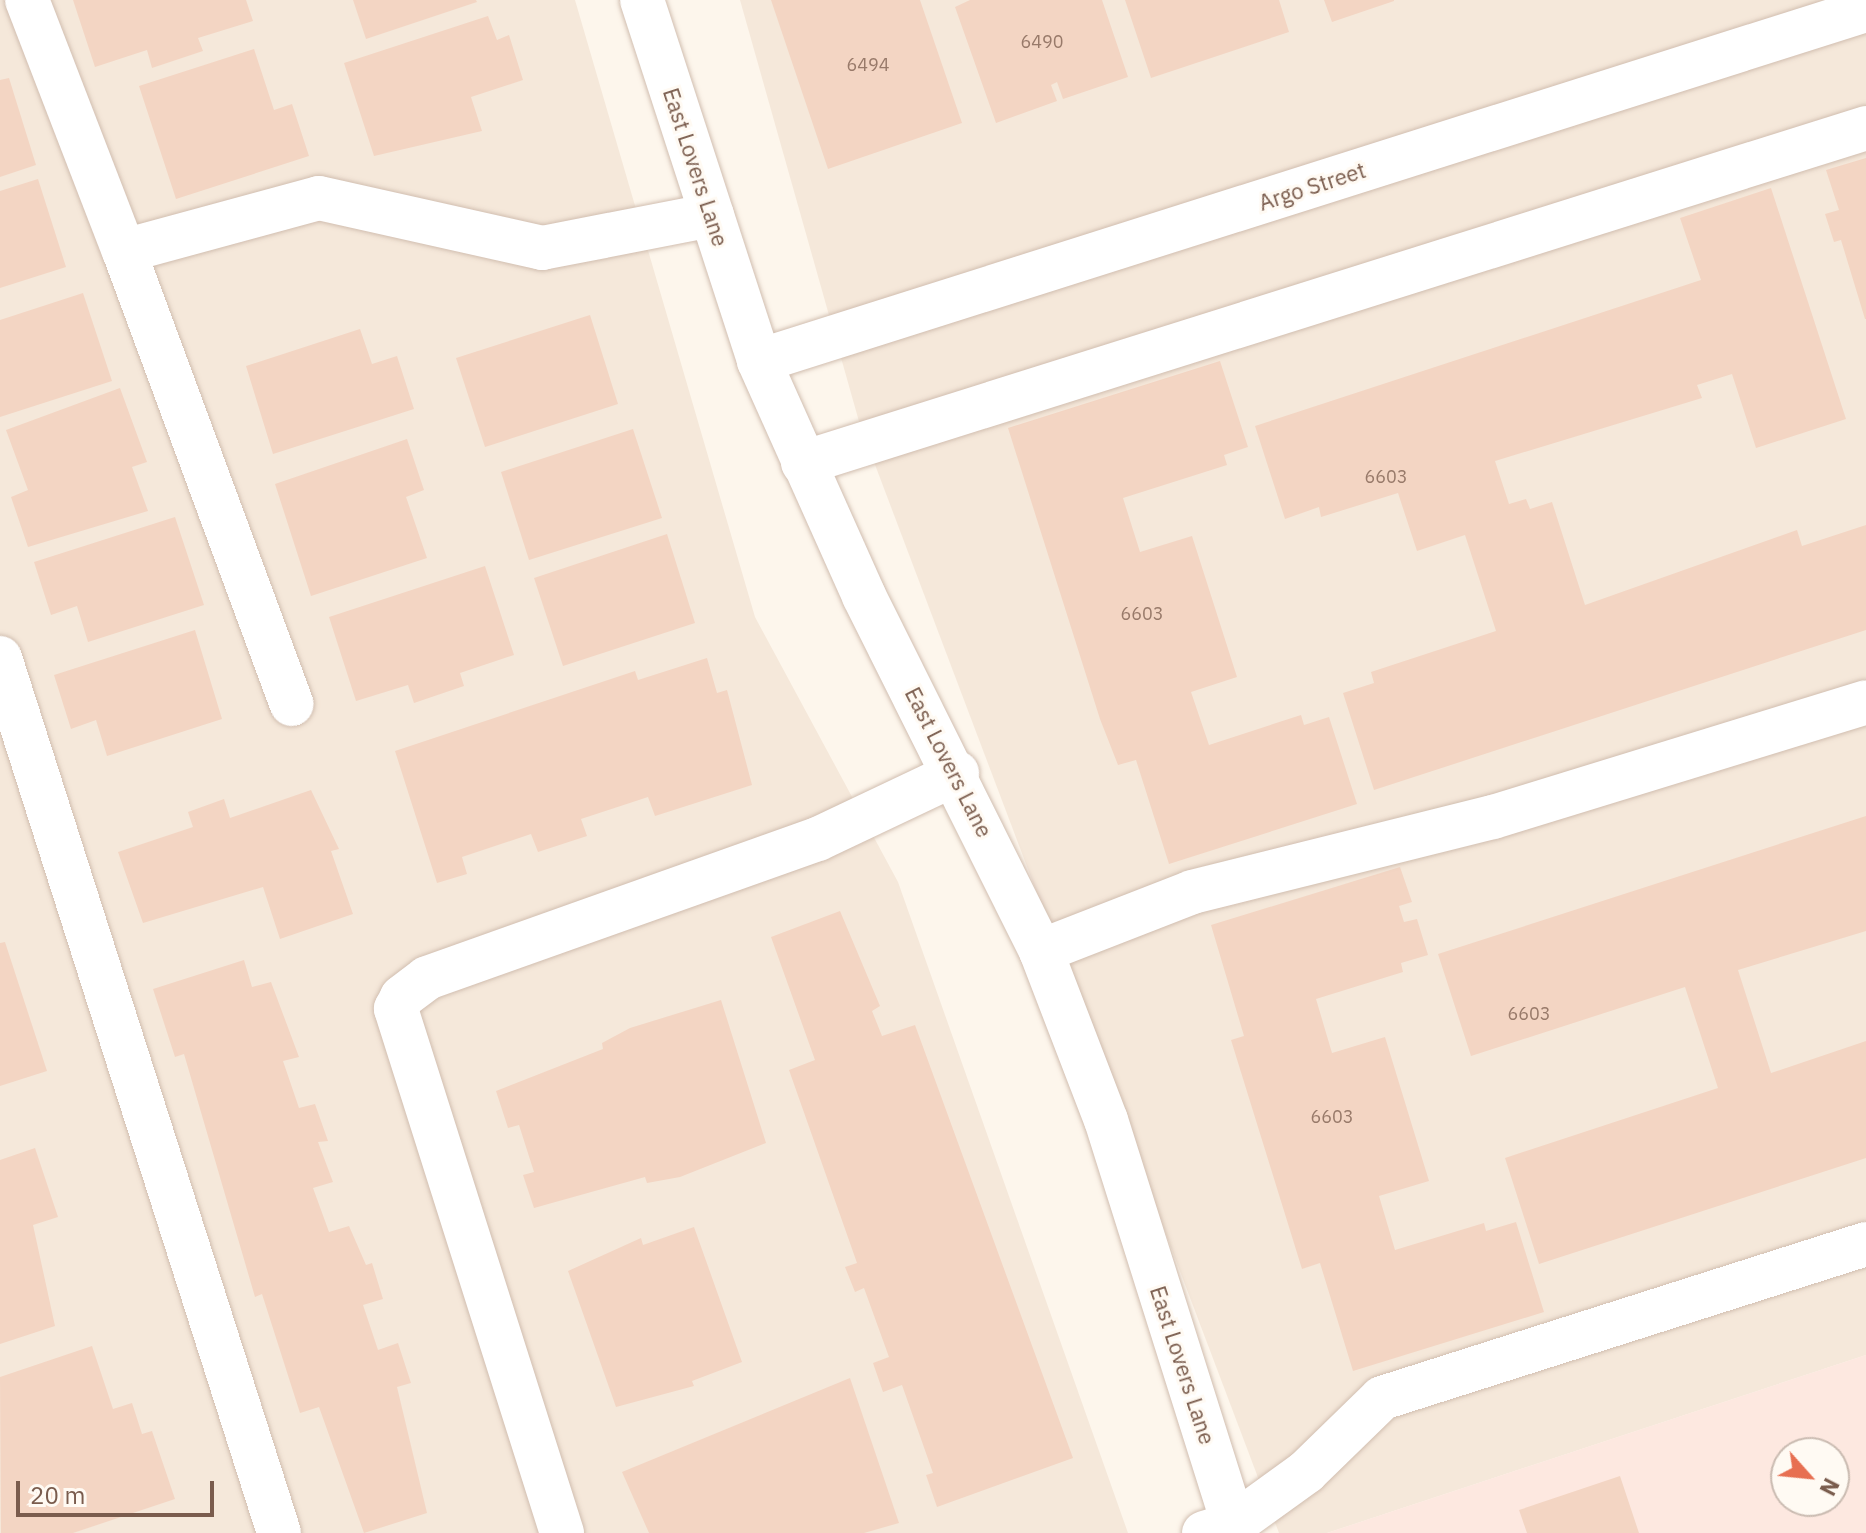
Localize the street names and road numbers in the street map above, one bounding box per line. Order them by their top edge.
street label: East Lovers Lane [658,84,734,250]
street label: Argo Street [1255,156,1369,216]
street label: East Lovers Lane [900,682,998,842]
street label: East Lovers Lane [1145,1282,1221,1448]

